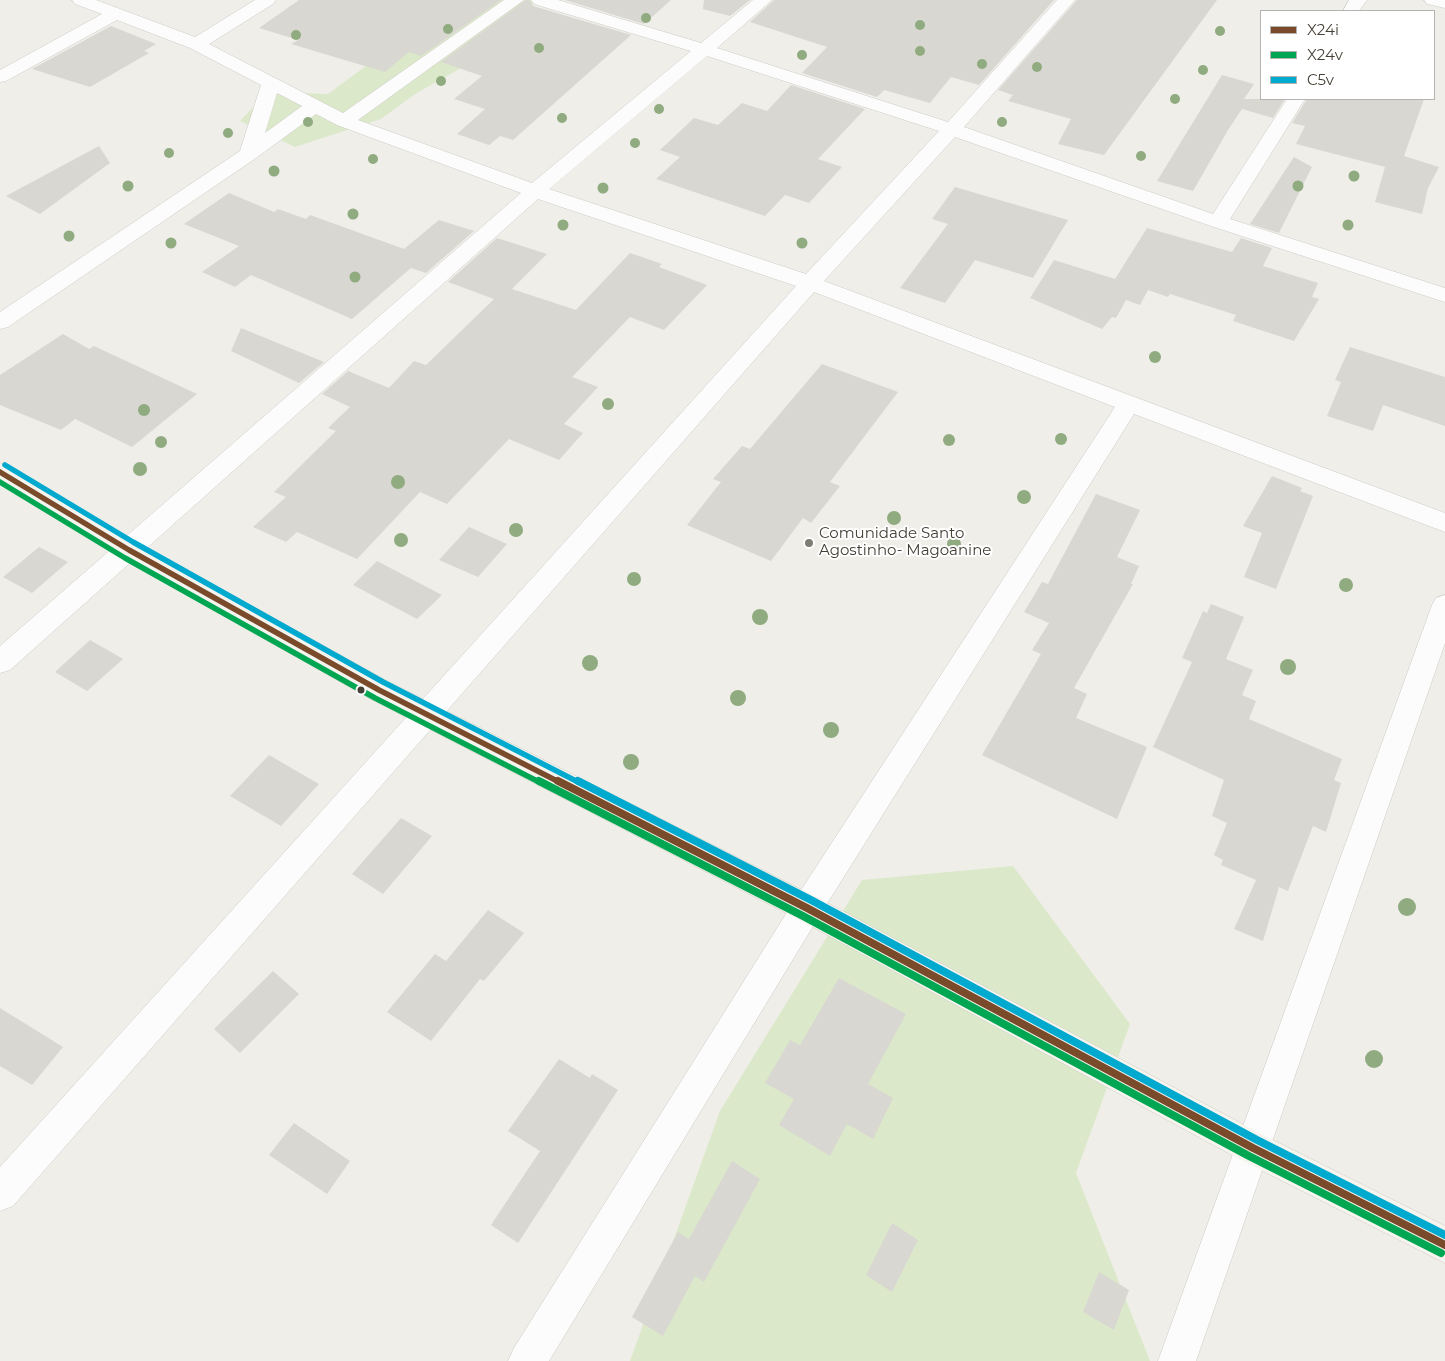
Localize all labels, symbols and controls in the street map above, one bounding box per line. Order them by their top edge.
legend [1260,10,1435,100]
text: X24i [1307,20,1339,39]
text: X24v [1307,45,1343,64]
text: C5v [1307,70,1334,89]
place label: Comunidade Santo Agostinho- Magoanine [819,525,991,560]
marker: Comunidade Santo Agostinho- Magoanine [803,537,815,549]
unlabelled marker [356,685,366,695]

